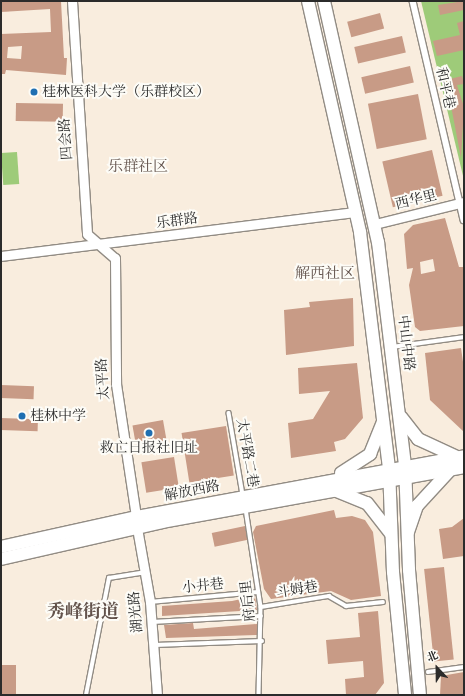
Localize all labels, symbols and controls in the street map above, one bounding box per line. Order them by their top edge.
street label: 和平巷 [432,66,458,110]
place label: 桂林医科大学（乐群校区） [42,84,210,100]
marker: 桂林医科大学（乐群校区） [29,87,39,97]
street label: 四会路 [56,117,76,161]
district label: 乐群社区 [108,158,168,176]
street label: 西华里 [394,187,438,213]
street label: 乐群路 [155,210,199,232]
district label: 解西社区 [295,265,355,283]
street label: 中山中路 [394,314,418,372]
street label: 太平路 [93,357,113,401]
place label: 桂林中学 [30,408,86,424]
marker: 桂林中学 [17,411,27,421]
street label: 太平路二巷 [233,417,261,489]
marker: 救亡日报社旧址 [144,428,154,438]
place label: 救亡日报社旧址 [100,440,198,456]
street label: 解放西路 [163,477,221,505]
street label: 小井巷 [181,575,225,597]
street label: 斗姆巷 [275,578,319,602]
street label: 府后里 [237,579,259,623]
street label: 湖光路 [126,590,146,634]
district label: 秀峰街道 [47,600,119,622]
text: 北 [424,647,440,665]
north arrow [417,648,457,688]

